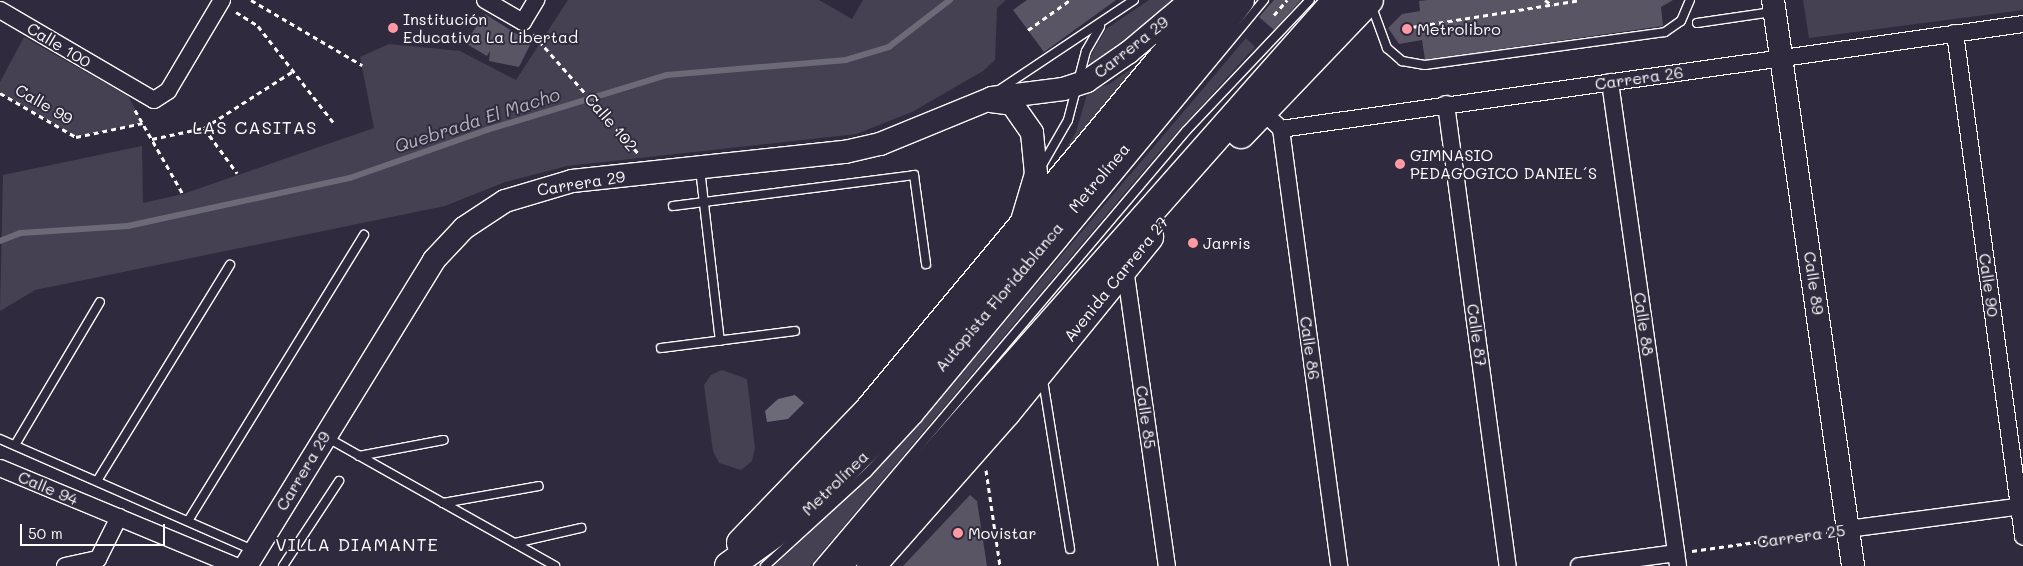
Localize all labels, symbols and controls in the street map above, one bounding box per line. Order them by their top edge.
place label: Institución Educativa La Libertad [403,9,578,47]
street label: Carrera 29 [1090,12,1172,82]
street label: Calle 100 [23,18,95,72]
place label: Metrolibro [1417,19,1501,39]
marker: Institución Educativa La Libertad [387,22,399,34]
marker: Metrolibro [1401,23,1413,35]
street label: Carrera 26 [1594,62,1684,94]
street label: Calle 99 [12,80,76,128]
water label: Quebrada El Macho [392,83,562,157]
street label: Calle 102 [581,89,641,155]
district label: LAS CASITAS [191,116,319,138]
street label: Metrolínea [1064,139,1134,217]
place label: GIMNASIO PEDAGOGICO DANIEL´S [1410,145,1597,183]
marker: GIMNASIO PEDAGOGICO DANIEL´S [1394,158,1406,170]
street label: Carrera 29 [536,167,626,199]
street label: Avenida Carrera 27 [1060,213,1172,345]
street label: Autopista Floridablanca [931,218,1067,376]
place label: Jarris [1203,233,1250,253]
marker: Jarris [1187,237,1199,249]
street label: Calle 89 [1800,250,1828,316]
street label: Calle 90 [1975,252,2003,318]
street label: Calle 88 [1630,291,1658,357]
street label: Calle 87 [1463,302,1491,368]
street label: Calle 86 [1296,315,1324,381]
street label: Calle 85 [1132,384,1160,450]
street label: Carrera 29 [272,428,334,514]
street label: Metrolínea [798,447,872,519]
street label: Calle 94 [15,467,81,509]
scale bar [22,514,168,546]
street label: Carrera 25 [1756,520,1846,552]
text: 50 m [28,523,63,543]
place label: Movistar [968,523,1036,543]
marker: Movistar [952,527,964,539]
district label: VILLA DIAMANTE [273,533,441,555]

